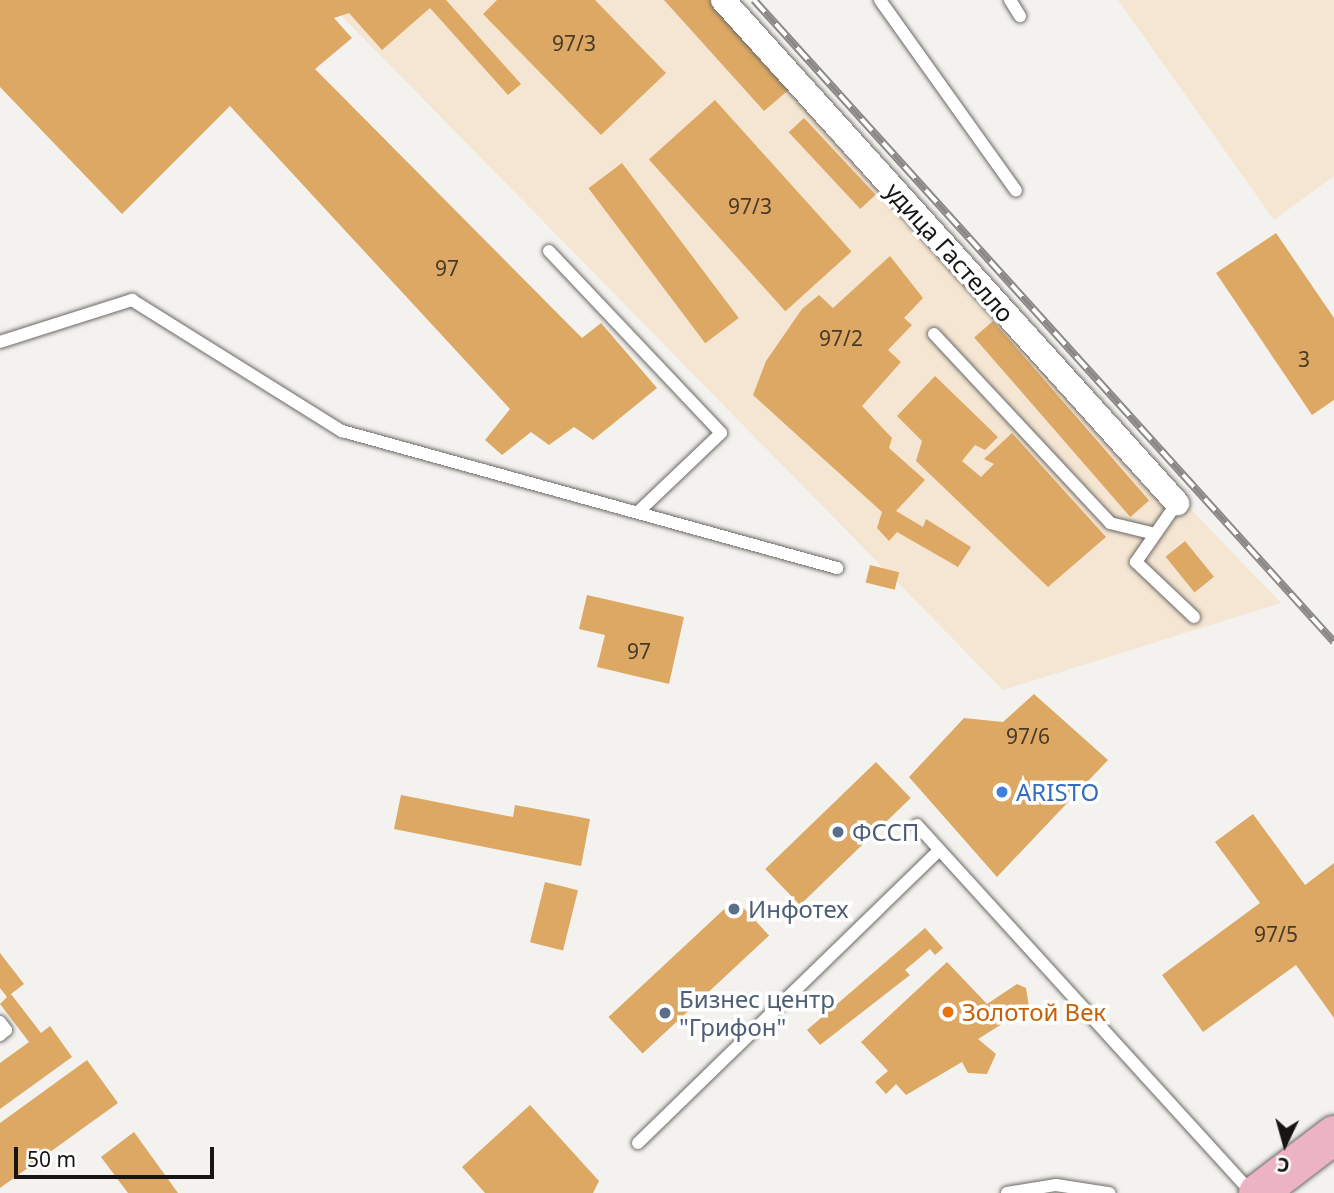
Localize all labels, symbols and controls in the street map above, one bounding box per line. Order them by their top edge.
house number: 97/3 [552,30,596,56]
street label: удица Гастелло [880,176,1020,328]
house number: 97/3 [728,193,772,219]
house number: 97 [435,255,459,281]
house number: 97/2 [819,325,863,351]
house number: 3 [1298,346,1310,372]
house number: 97 [627,638,651,664]
house number: 97/6 [1006,723,1050,749]
place label: ARISTO [1016,778,1099,806]
marker: ARISTO [994,784,1010,800]
place label: ФССП [852,818,919,846]
marker: ФССП [830,824,846,840]
place label: Инфотех [748,895,849,923]
marker: Инфотех [726,901,742,917]
house number: 97/5 [1254,921,1298,947]
place label: Бизнес центр "Грифон" [679,985,835,1041]
place label: Золотой Век [962,998,1106,1026]
marker: Золотой Век [940,1004,956,1020]
marker: Бизнес центр "Грифон" [657,1005,673,1021]
north arrow [1250,1109,1320,1179]
scale bar [18,1134,217,1178]
text: 50 m [27,1145,76,1173]
text: С [1276,1151,1290,1178]

